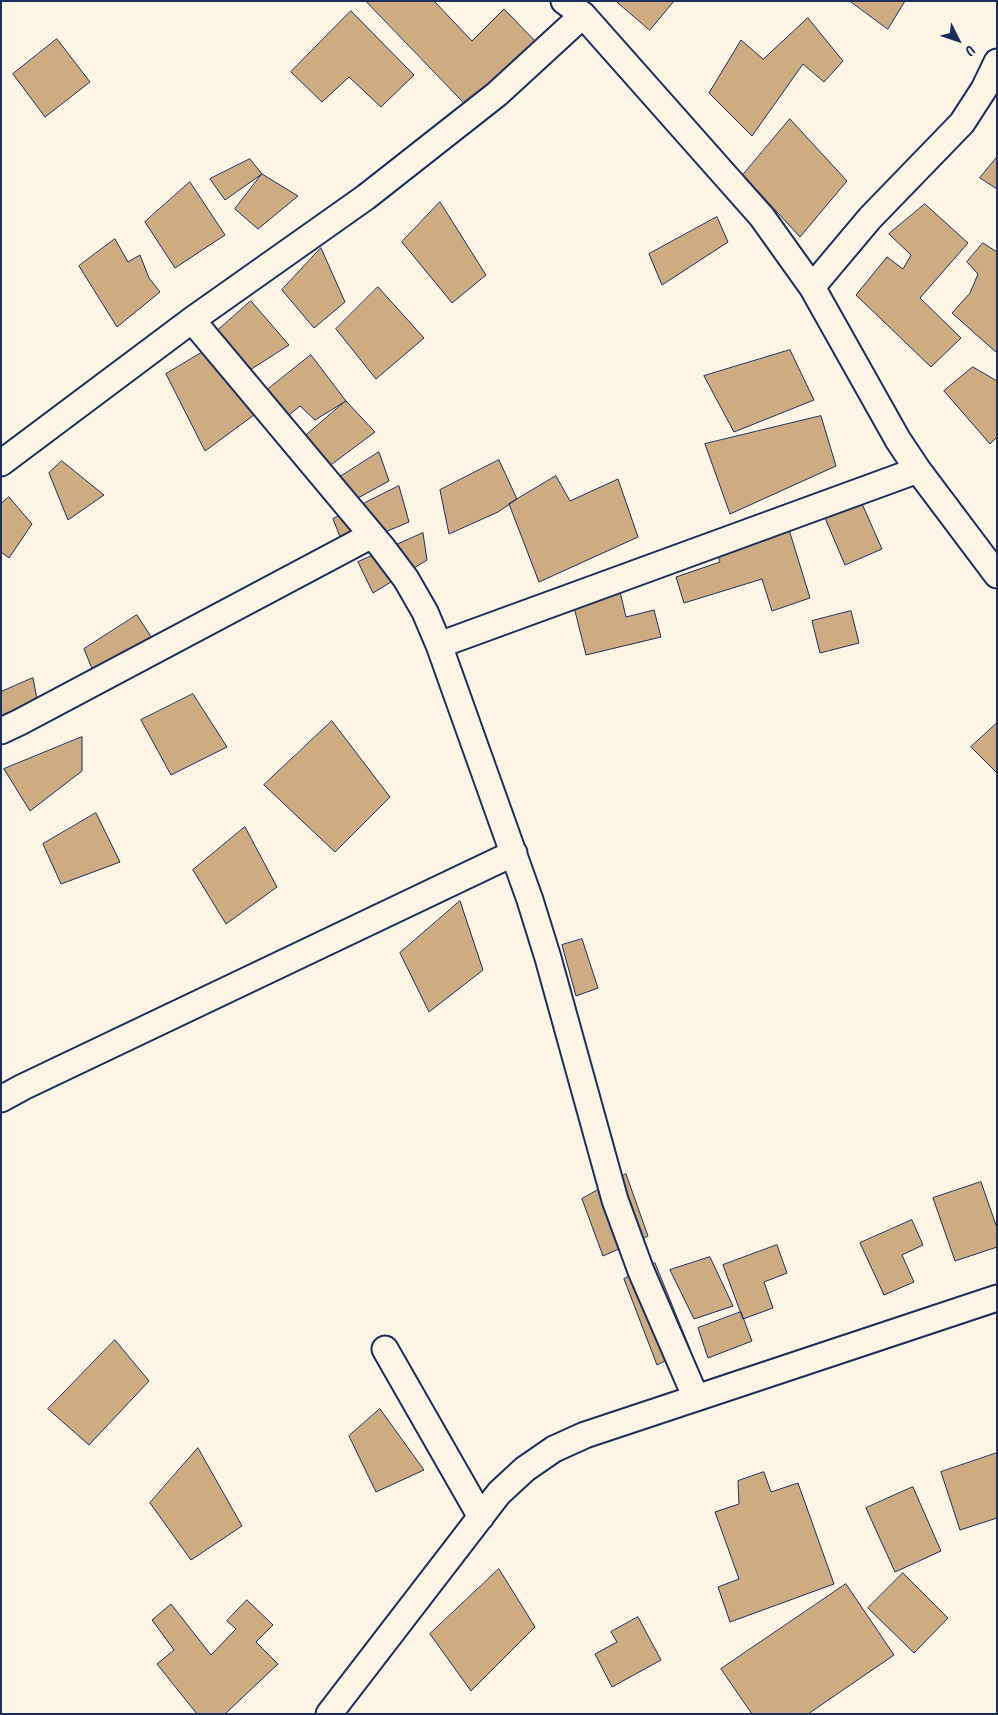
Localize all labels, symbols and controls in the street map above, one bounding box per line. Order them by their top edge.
north arrow [933,15,983,65]
text: U [958,39,980,60]

